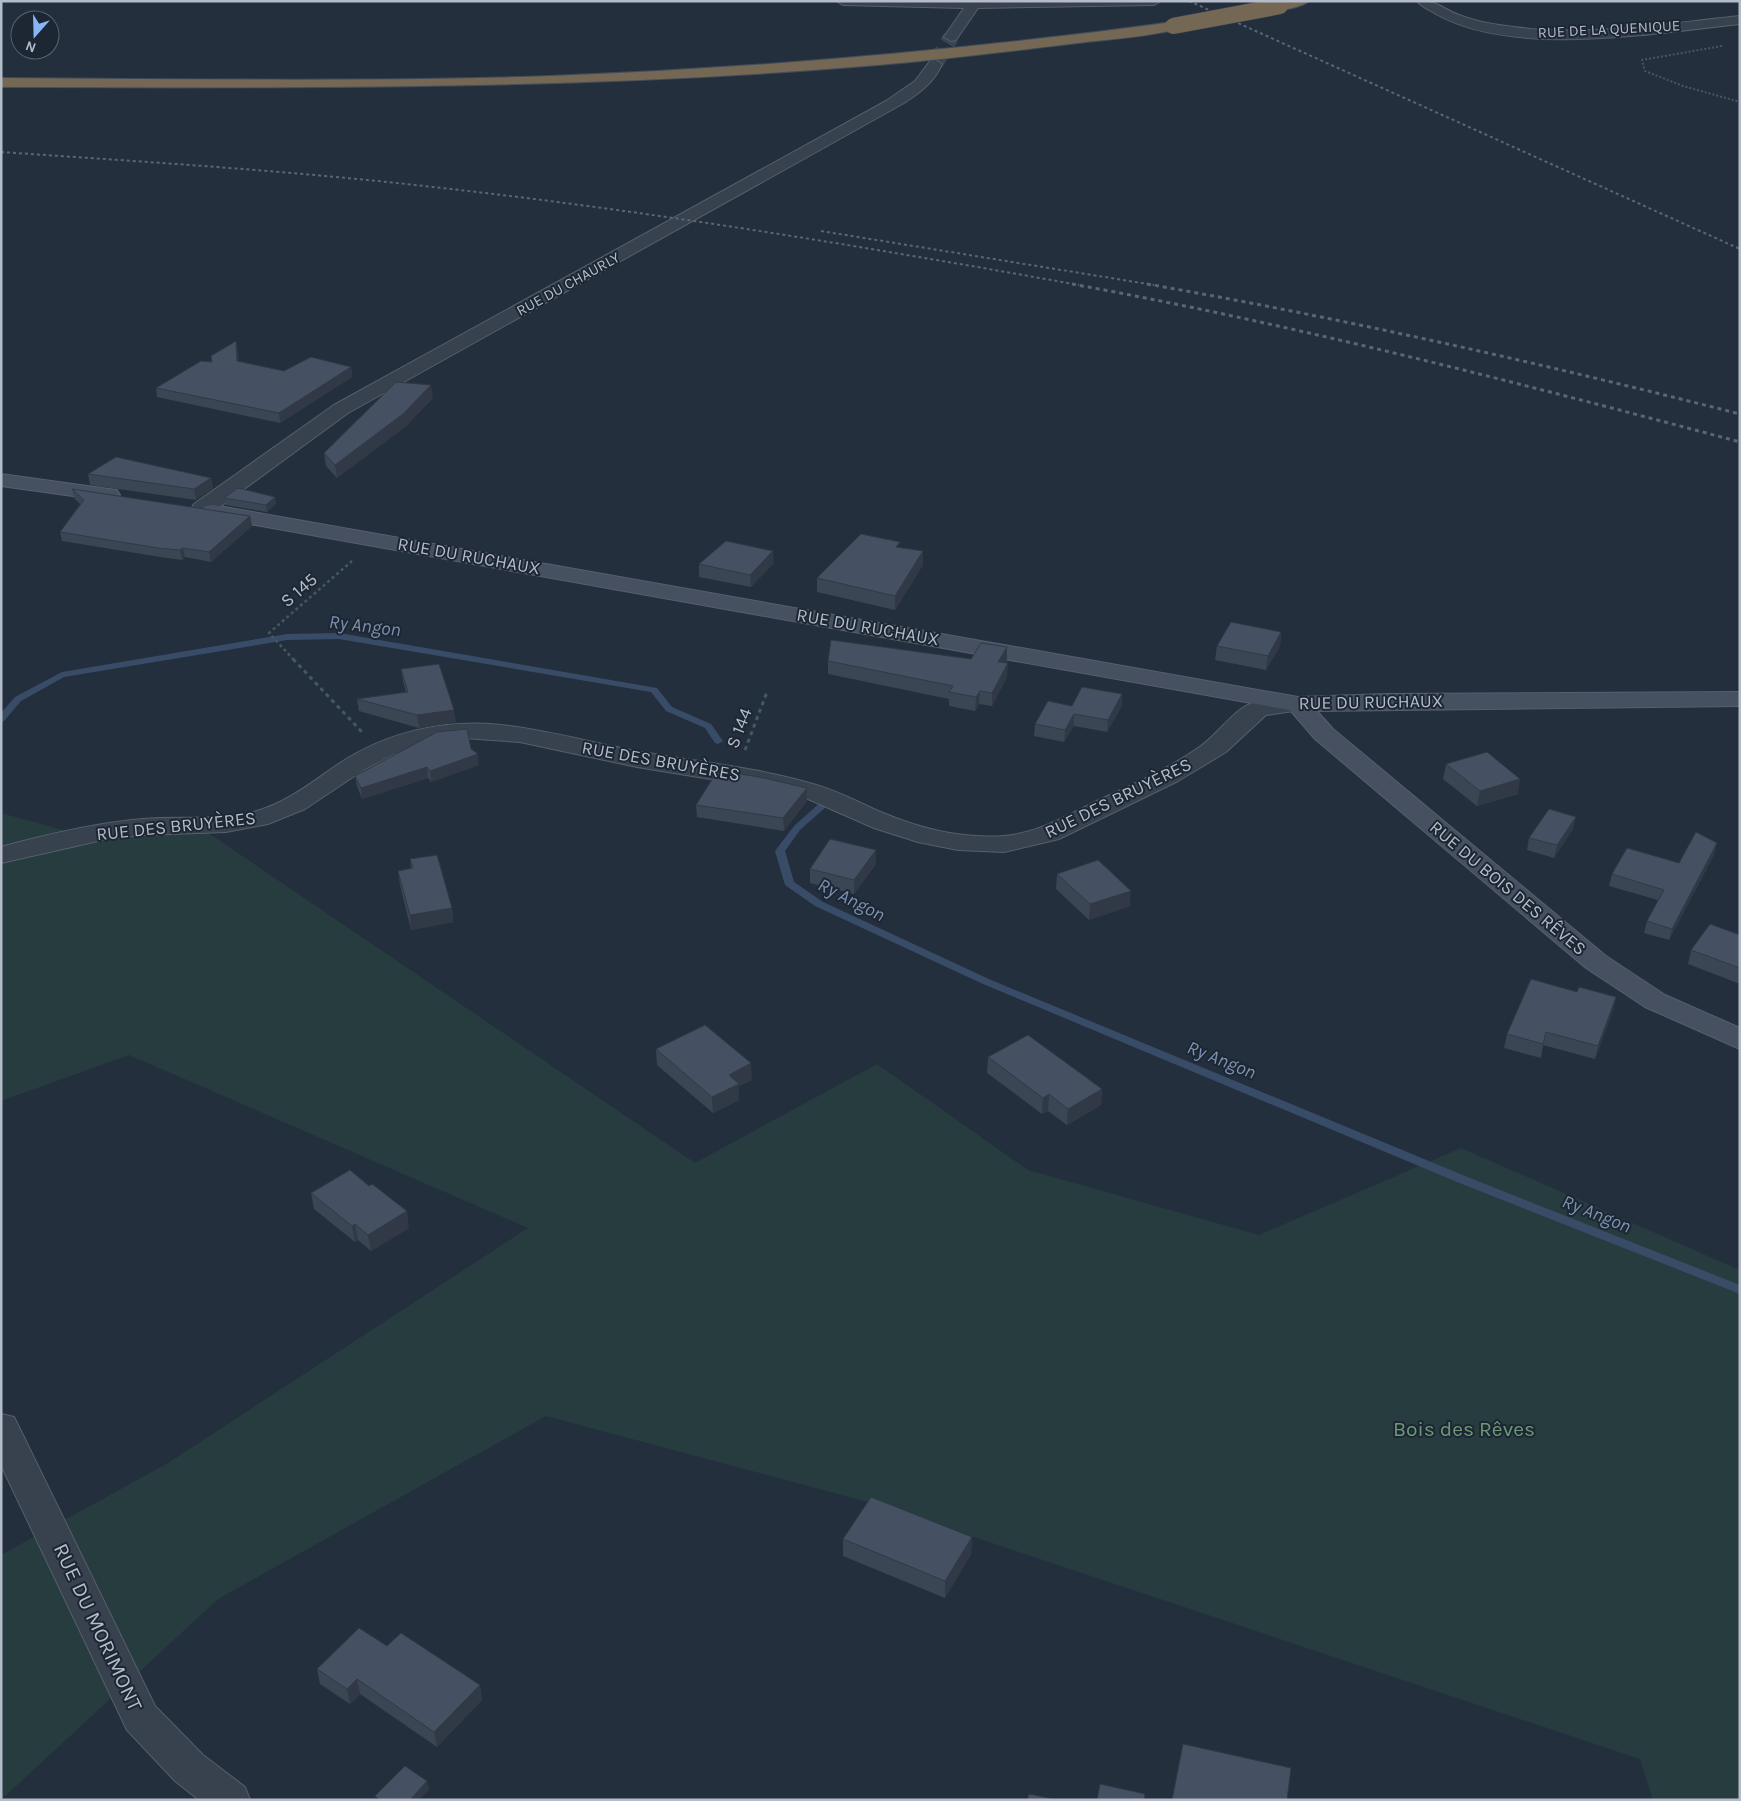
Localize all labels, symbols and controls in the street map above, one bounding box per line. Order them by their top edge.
north arrow [10,10,60,60]
street label: RUE DE LA QUENIQUE [1537,16,1681,42]
text: N [23,37,38,56]
street label: RUE DU CHAURLY [513,248,623,320]
street label: RUE DU RUCHAUX [396,533,542,579]
street label: S 145 [276,568,322,612]
street label: RUE DU RUCHAUX [795,604,941,650]
water label: Ry Angon [328,611,402,641]
street label: RUE DU RUCHAUX [1299,690,1443,714]
street label: S 144 [721,705,757,751]
street label: RUE DES BRUYÈRES [580,735,742,786]
street label: RUE DES BRUYÈRES [1041,752,1195,843]
street label: RUE DES BRUYÈRES [95,806,257,845]
street label: RUE DU BOIS DES RÊVES [1425,816,1591,960]
water label: Ry Angon [814,874,889,926]
water label: Ry Angon [1184,1036,1259,1084]
water label: Ry Angon [1559,1190,1634,1238]
park label: Bois des Rêves [1393,1417,1535,1441]
street label: RUE DU MORIMONT [49,1539,148,1715]

